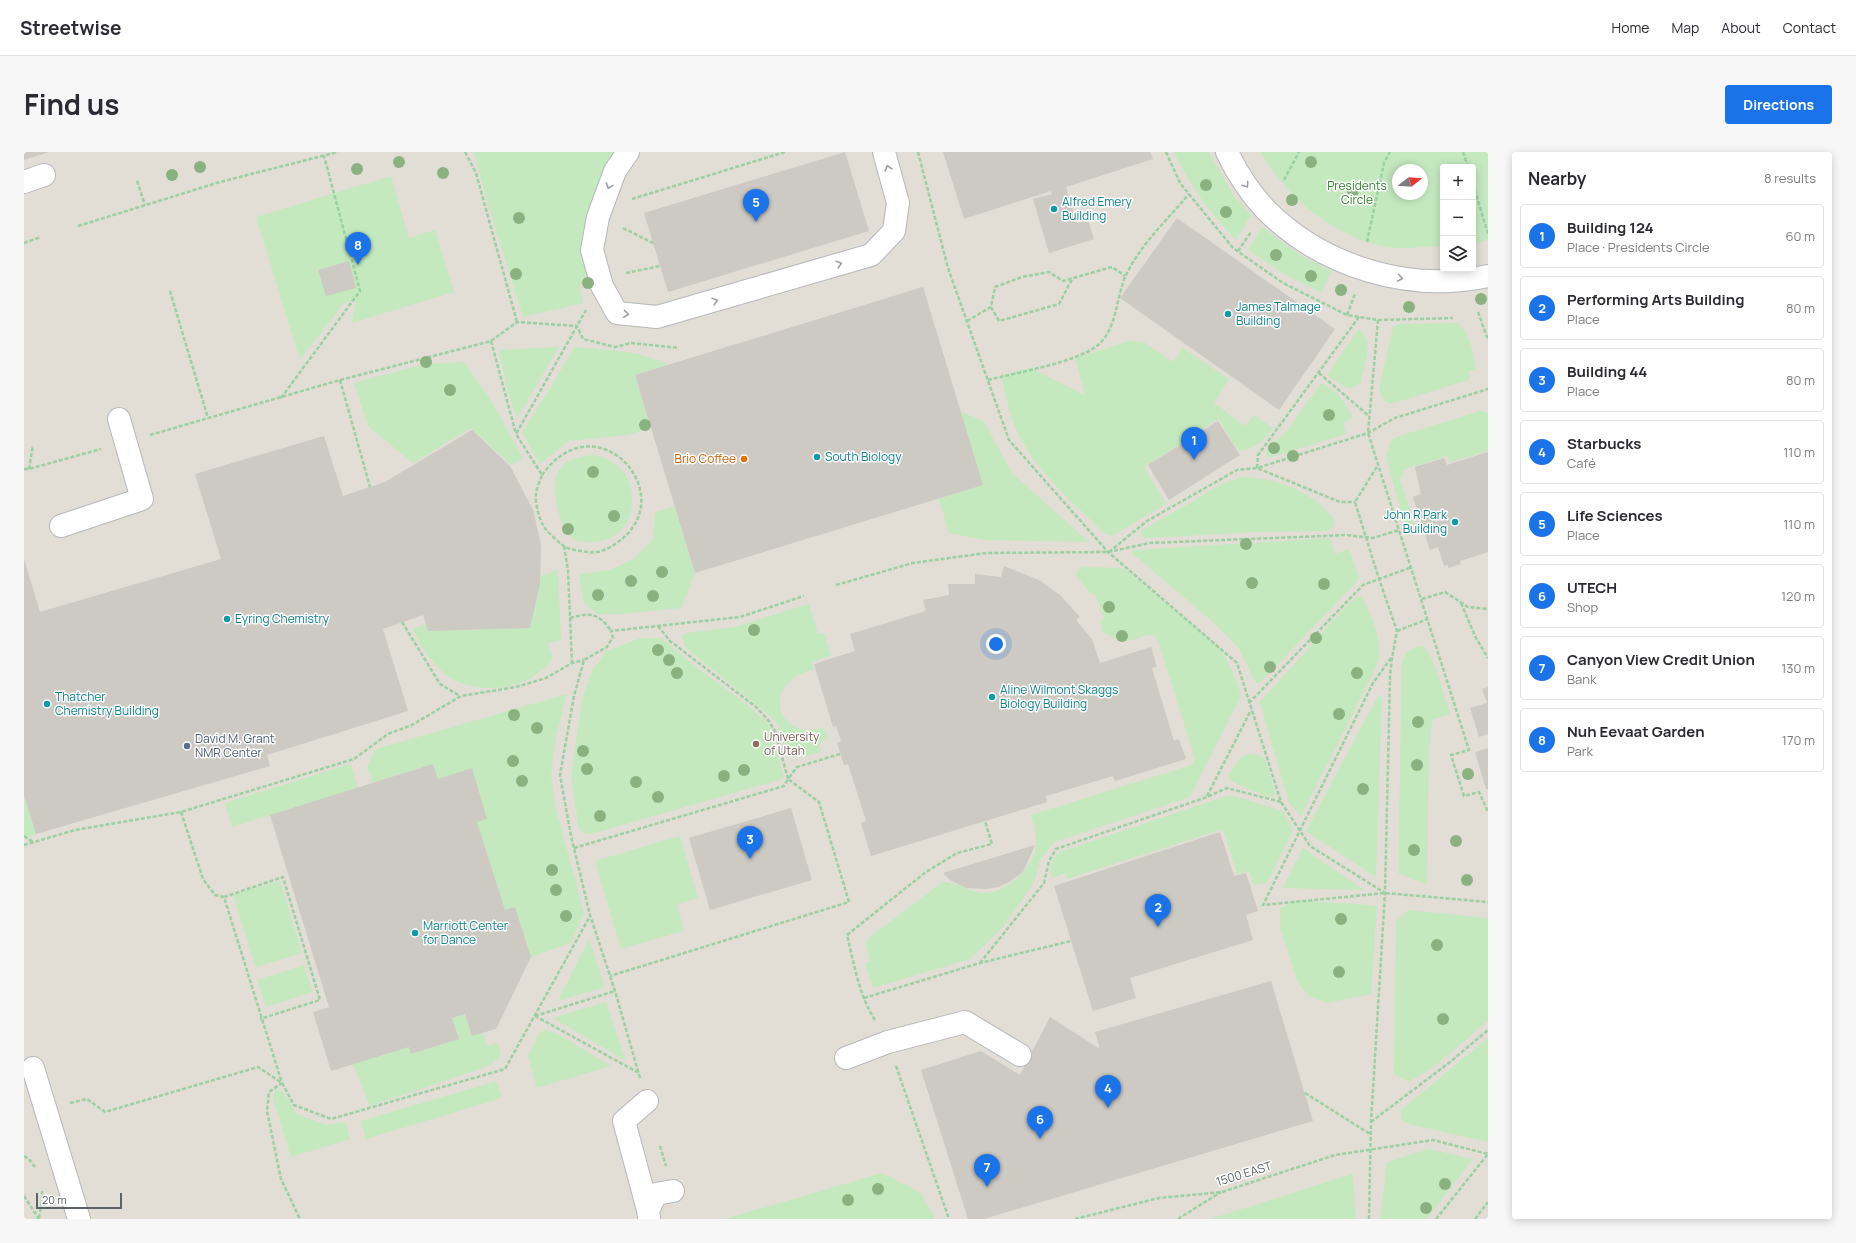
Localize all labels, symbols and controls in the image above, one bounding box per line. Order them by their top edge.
text: Streetwise [20,15,122,41]
text: Home [1612,18,1649,37]
text: Map [1671,18,1699,37]
text: About [1721,18,1761,37]
text: Contact [1783,18,1836,37]
text: Find us [24,85,119,123]
button: Directions [1725,85,1832,124]
north arrow [1392,164,1428,200]
map controls [1440,164,1476,272]
button: + [1440,164,1476,200]
one-way arrow [885,165,893,172]
text: Nearby [1528,167,1586,190]
text: 8 results [1764,169,1816,187]
park label: Presidents Circle [1327,177,1387,208]
one-way arrow [1242,181,1249,188]
one-way arrow [606,182,614,189]
pin: 5 [743,189,769,222]
place label: Alfred Emery Building [1062,193,1133,224]
button: − [1440,200,1476,236]
marker: Alfred Emery Building [1049,204,1059,214]
text: Building 124 [1567,217,1654,238]
text: 1 [1539,227,1545,245]
text: 60 m [1785,227,1815,245]
pin: 8 [345,232,371,265]
button: layers [1440,236,1476,272]
text: Place · Presidents Circle [1567,238,1710,256]
one-way arrow [836,260,843,269]
one-way arrow [1397,273,1403,282]
text: Performing Arts Building [1567,289,1744,310]
one-way arrow [711,297,718,306]
place label: James Talmage Building [1236,298,1321,329]
text: 2 [1538,299,1546,317]
text: 80 m [1786,299,1815,317]
one-way arrow [623,309,629,318]
marker: James Talmage Building [1223,309,1233,319]
text: Place [1567,310,1600,328]
text: Building 44 [1567,361,1647,382]
text: 3 [1538,371,1546,389]
text: 80 m [1786,371,1815,389]
text: Place [1567,382,1600,400]
pin: 1 [1181,427,1207,460]
text: Starbucks [1567,433,1641,454]
text: 4 [1538,443,1546,461]
text: 110 m [1783,443,1815,461]
place label: South Biology [825,448,902,465]
place label: Brio Coffee [675,450,736,467]
marker: South Biology [812,452,822,462]
marker: Brio Coffee [739,454,749,464]
text: Café [1567,454,1596,472]
text: Life Sciences [1567,505,1663,526]
place label: John R Park Building [1384,506,1448,537]
text: 5 [1538,515,1546,533]
text: 110 m [1783,515,1815,533]
marker: John R Park Building [1450,517,1460,527]
text: Place [1567,526,1600,544]
text: UTECH [1567,577,1617,598]
text: 6 [1538,587,1546,605]
text: 120 m [1781,587,1815,605]
text: Shop [1567,598,1598,616]
place label: Eyring Chemistry [235,610,330,627]
marker: Eyring Chemistry [222,614,232,624]
your location [986,634,1006,654]
text: Canyon View Credit Union [1567,649,1755,670]
text: 7 [1539,659,1545,677]
text: 130 m [1781,659,1815,677]
text: Bank [1567,670,1596,688]
place label: Aline Wilmont Skaggs Biology Building [1000,681,1118,712]
place label: Thatcher Chemistry Building [55,688,159,719]
marker: Aline Wilmont Skaggs Biology Building [987,692,997,702]
marker: Thatcher Chemistry Building [42,699,52,709]
text: Nuh Eevaat Garden [1567,721,1705,742]
place label: University of Utah [764,728,820,759]
place label: David M. Grant NMR Center [195,730,275,761]
text: 8 [1538,731,1546,749]
text: 170 m [1782,731,1815,749]
marker: University of Utah [751,739,761,749]
marker: David M. Grant NMR Center [182,741,192,751]
text: Park [1567,742,1593,760]
pin: 3 [737,826,763,859]
pin: 2 [1145,894,1171,927]
place label: Marriott Center for Dance [423,917,509,948]
marker: Marriott Center for Dance [410,928,420,938]
pin: 4 [1095,1075,1121,1108]
pin: 6 [1027,1106,1053,1139]
pin: 7 [974,1154,1000,1187]
street label: 1500 EAST [1214,1157,1275,1190]
scale bar [36,1191,122,1210]
text: 20 m [42,1192,67,1207]

